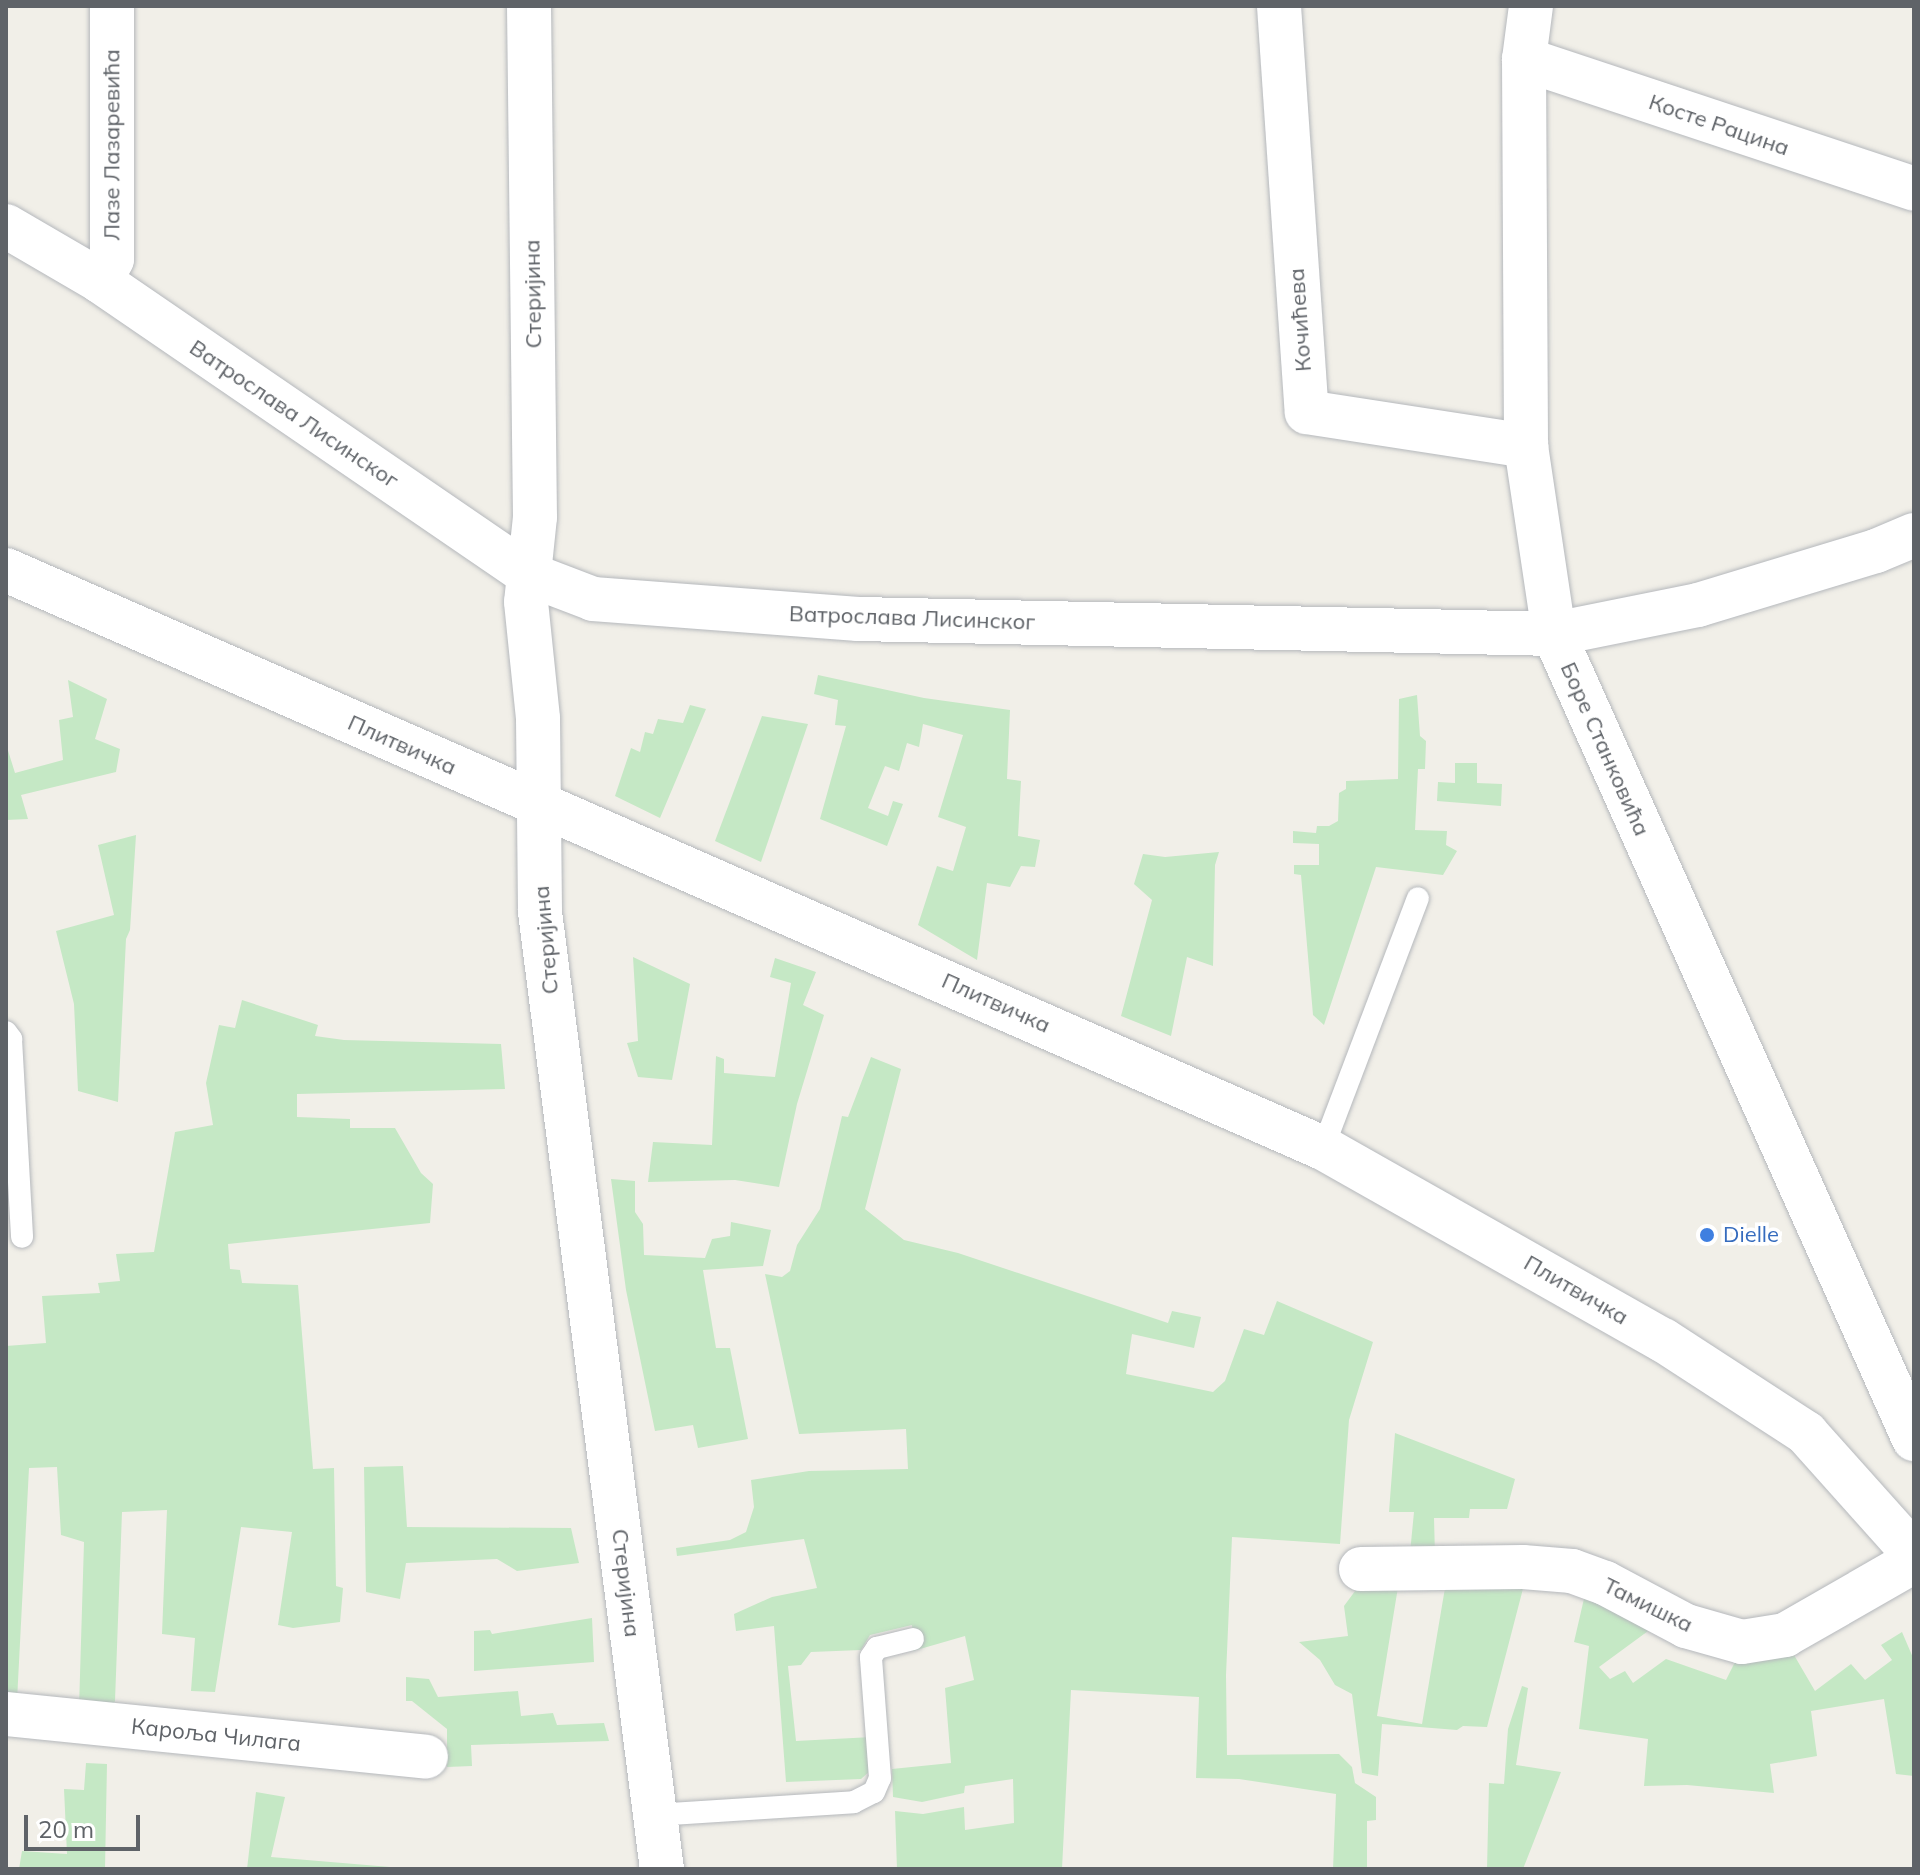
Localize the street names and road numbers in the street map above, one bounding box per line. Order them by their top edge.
street label: Лазе Лазаревића [99,49,125,241]
street label: Косте Рацина [1645,89,1793,161]
street label: Стеријина [519,239,547,349]
street label: Кочићева [1283,267,1317,373]
street label: Ватрослава Лисинског [185,334,403,494]
street label: Ватрослава Лисинског [789,601,1035,635]
street label: Боре Станковића [1555,658,1655,840]
street label: Плитвичка [344,709,460,781]
street label: Стеријина [528,885,564,995]
street label: Плитвичка [938,967,1054,1039]
street label: Плитвичка [1519,1250,1633,1330]
street label: Стеријина [606,1527,646,1639]
street label: Тамишка [1599,1572,1697,1638]
street label: Кароља Чилага [130,1713,302,1757]

